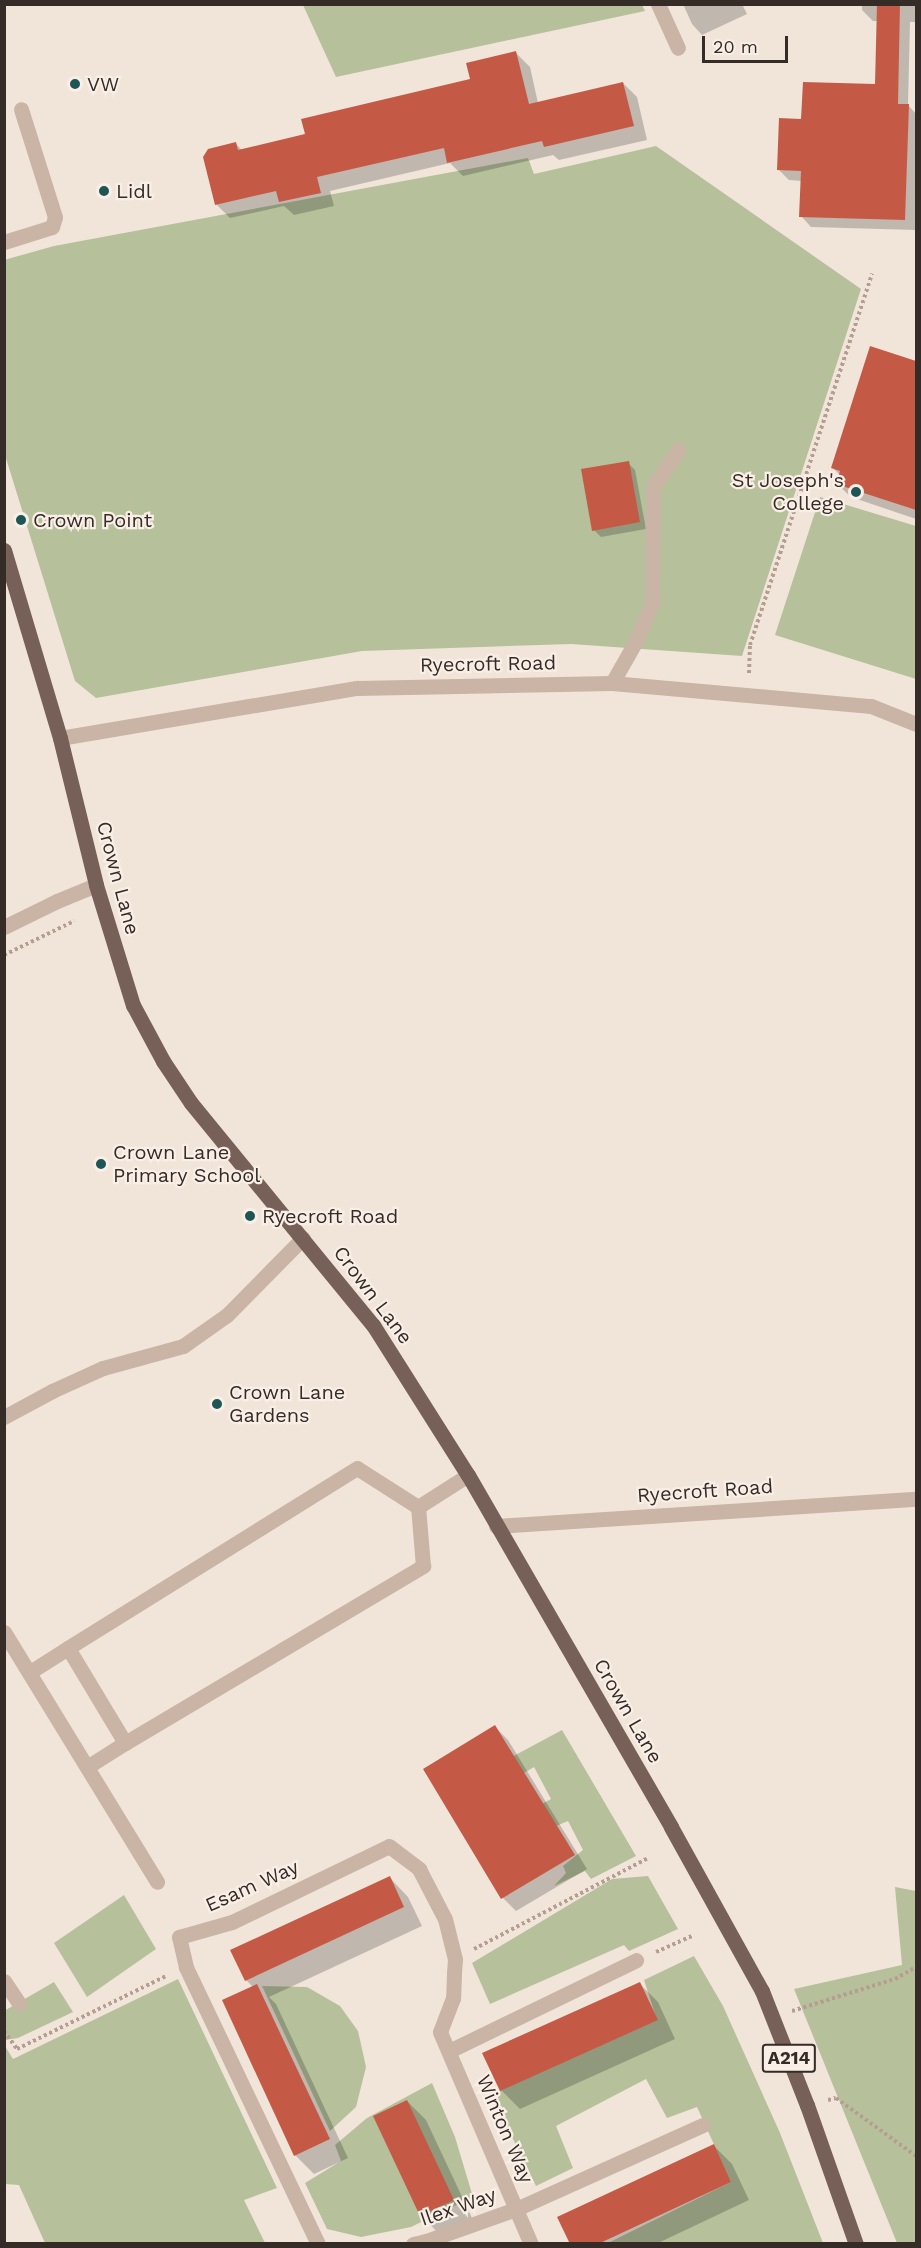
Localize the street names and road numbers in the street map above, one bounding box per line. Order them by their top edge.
street label: Ryecroft Road [420,651,556,677]
street label: Crown Lane [91,819,145,937]
street label: Crown Lane [328,1241,418,1349]
street label: Ryecroft Road [636,1474,774,1508]
street label: Crown Lane [589,1655,667,1767]
street label: Esam Way [201,1855,303,1917]
road number: A214 [760,2043,818,2073]
street label: Winton Way [471,2071,539,2187]
street label: Ilex Way [416,2183,500,2231]

